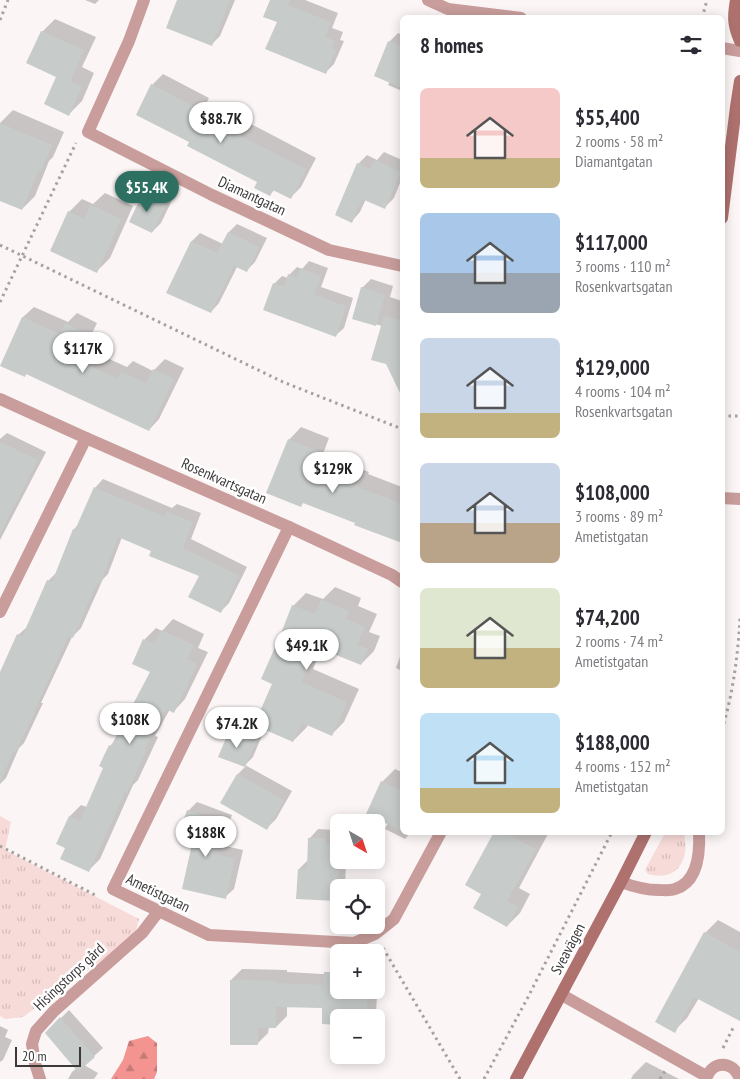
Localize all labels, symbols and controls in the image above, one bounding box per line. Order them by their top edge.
icon: filters [677,31,705,59]
text: 8 homes [420,32,483,59]
pin: $88.7K [180,102,262,144]
text: $55,400 [575,104,640,131]
text: $88.7K [200,108,242,128]
icon: home [460,108,520,168]
text: 2 rooms · 58 m² [575,131,663,151]
text: Diamantgatan [575,151,653,171]
pin: $55.4K [106,170,188,213]
street label: Diamantgatan [215,172,289,220]
text: $55.4K [126,177,168,197]
text: $117,000 [575,229,648,256]
icon: home [460,233,520,293]
text: 3 rooms · 110 m² [575,256,671,276]
text: Rosenkvartsgatan [575,276,673,296]
pin: $117K [48,332,118,374]
text: $117K [64,338,102,358]
text: $129,000 [575,354,650,381]
icon: home [460,358,520,418]
text: 4 rooms · 104 m² [575,381,671,401]
text: Rosenkvartsgatan [575,401,673,421]
pin: $129K [298,452,368,494]
street label: Rosenkvartsgatan [179,453,270,508]
text: $129K [314,458,352,478]
text: $108,000 [575,479,650,506]
icon: home [460,483,520,543]
text: 3 rooms · 89 m² [575,506,663,526]
text: Ametistgatan [575,526,648,546]
text: $74,200 [575,604,640,631]
icon: home [460,608,520,668]
pin: $49.1K [266,628,348,671]
text: 2 rooms · 74 m² [575,631,663,651]
text: $49.1K [286,635,328,655]
text: Ametistgatan [575,651,648,671]
pin: $108K [95,702,165,745]
pin: $74.2K [196,706,278,749]
text: $108K [111,709,149,729]
text: $74.2K [216,713,258,733]
text: $188,000 [575,729,650,756]
icon: home [460,733,520,793]
text: 4 rooms · 152 m² [575,756,671,776]
text: Ametistgatan [575,776,648,796]
north arrow [330,814,385,869]
map controls [330,814,385,1064]
pin: $188K [171,816,241,858]
text: $188K [187,822,225,842]
street label: Ametistgatan [123,869,193,916]
button: locate [330,879,385,934]
street label: Sveavägen [546,920,589,978]
street label: Hisingstorps gård [29,939,108,1014]
button: + [330,944,385,999]
button: − [330,1009,385,1064]
scale bar [15,1044,81,1067]
text: 20 m [22,1047,47,1065]

